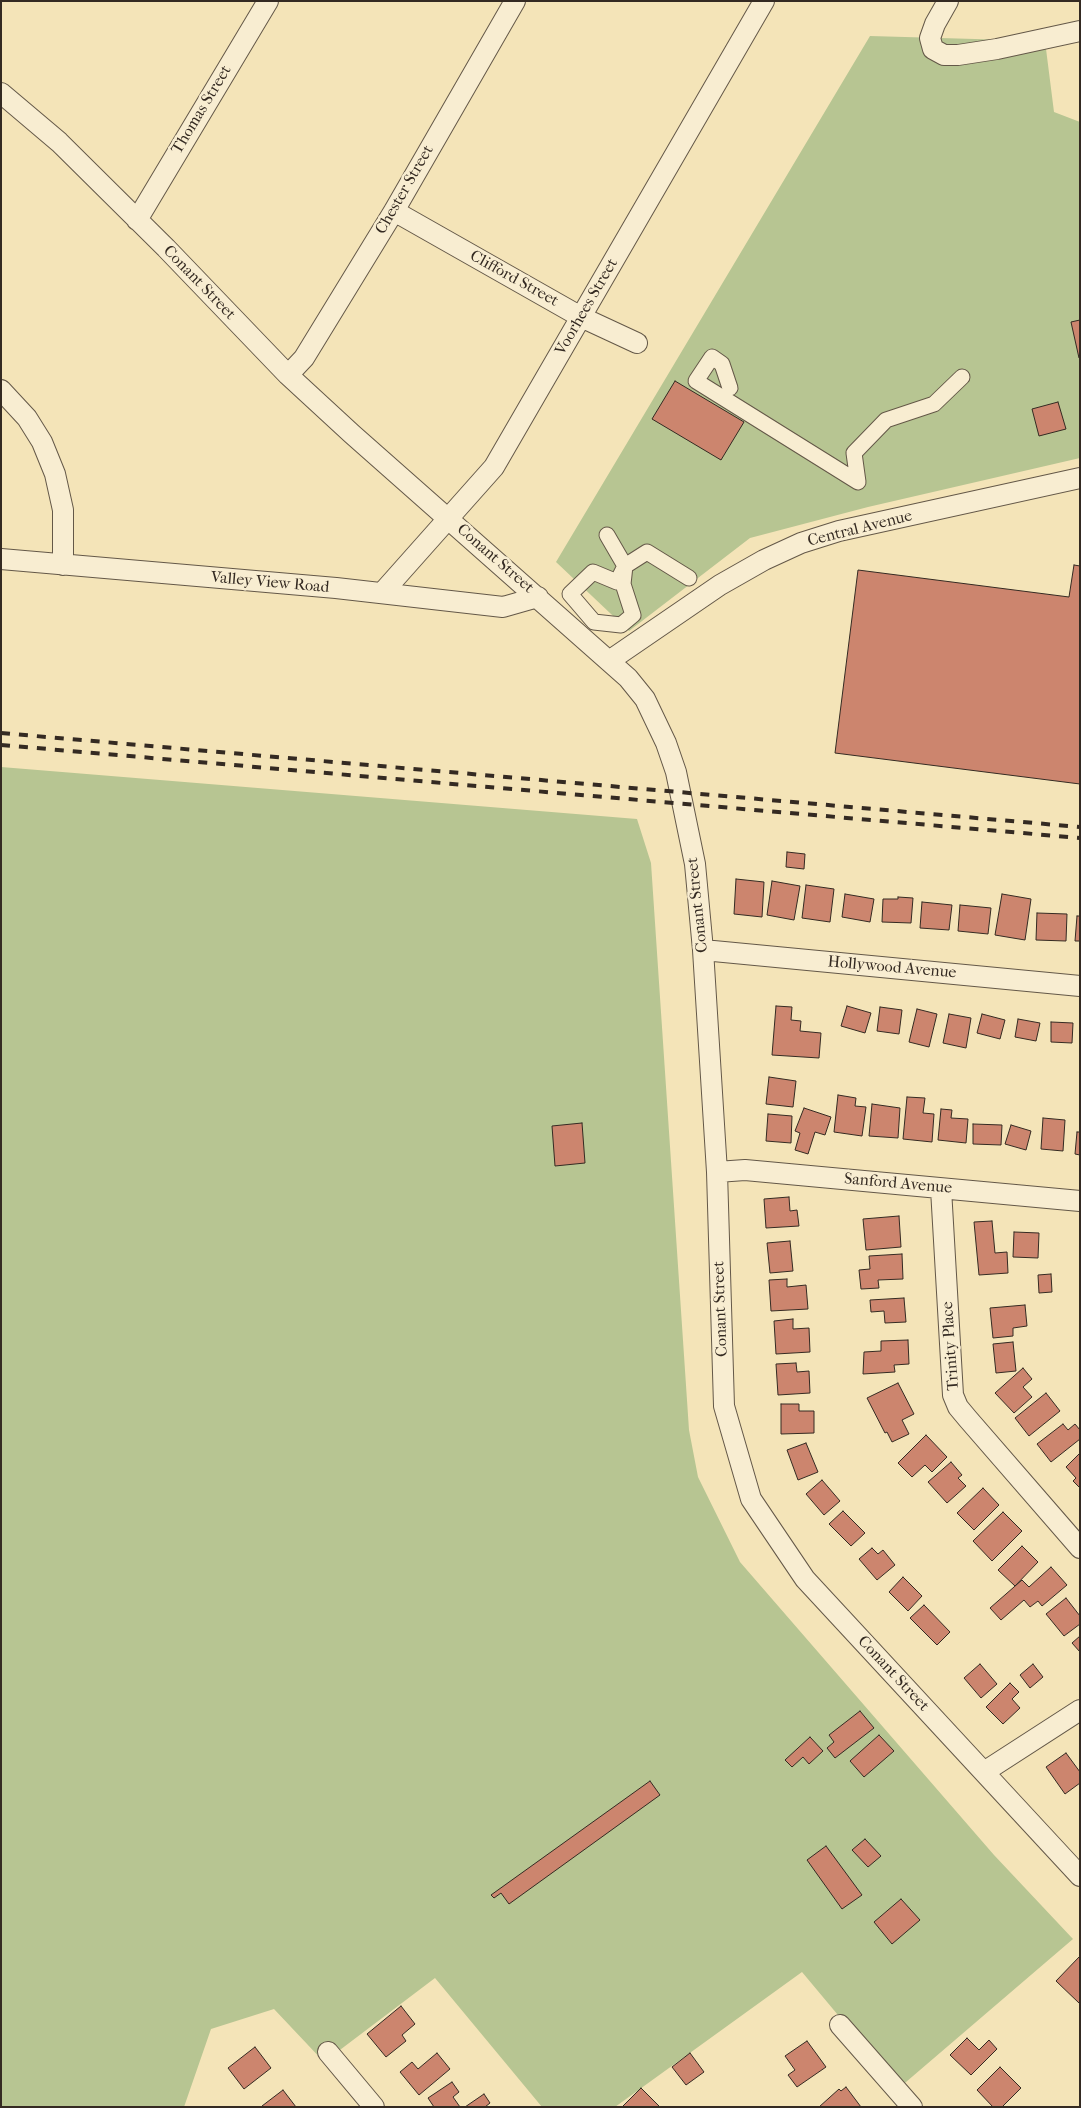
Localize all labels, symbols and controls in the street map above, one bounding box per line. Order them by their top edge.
street label: Thomas Street [168,62,236,158]
street label: Chester Street [372,142,438,238]
street label: Conant Street [159,242,239,324]
street label: Clifford Street [466,247,562,311]
street label: Voorhees Street [552,255,622,359]
street label: Central Avenue [806,507,914,551]
street label: Conant Street [452,520,538,598]
street label: Valley View Road [210,568,330,598]
street label: Conant Street [683,856,713,954]
street label: Hollywood Avenue [827,953,957,983]
street label: Sanford Avenue [843,1170,953,1198]
street label: Conant Street [710,1261,732,1357]
street label: Trinity Place [938,1301,964,1391]
street label: Conant Street [853,1632,933,1716]

